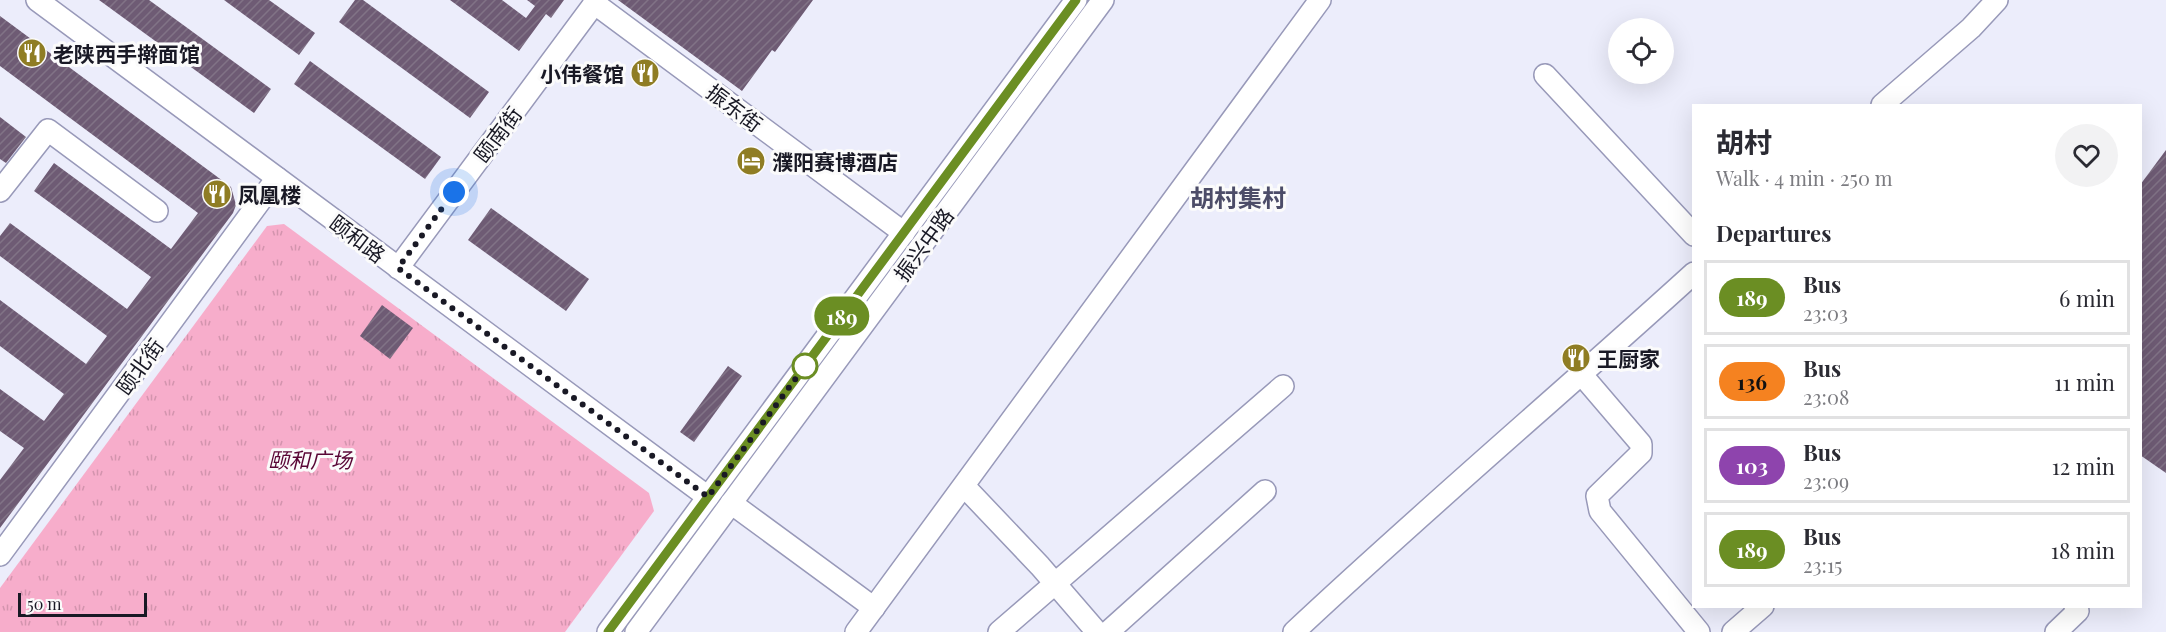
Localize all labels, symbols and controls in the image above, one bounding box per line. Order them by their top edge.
map controls [1608,18,1674,84]
button: locate [1608,18,1674,84]
restaurant icon: 老陕西手擀面馆 [16,37,48,69]
place label: 老陕西手擀面馆 [53,39,200,67]
restaurant icon: 小伟餐馆 [629,57,661,89]
place label: 小伟餐馆 [540,59,624,87]
street label: 振东街 [701,77,769,137]
street label: 颐南街 [467,100,527,168]
text: 胡村 [1716,123,1772,160]
button: heart [2055,124,2118,187]
hotel icon: 濮阳赛博酒店 [735,145,767,177]
place label: 濮阳赛博酒店 [772,147,898,175]
text: Walk · 4 min · 250 m [1716,164,1893,191]
your location [439,177,469,207]
restaurant icon: 凤凰楼 [201,178,233,210]
place label: 凤凰楼 [238,180,301,208]
district label: 胡村集村 [1190,181,1286,213]
street label: 振兴中路 [887,202,959,286]
street label: 颐和路 [324,208,392,268]
text: Departures [1716,218,1831,248]
text: Bus [1803,269,1841,299]
text: 189 [1736,283,1768,311]
text: 6 min [2059,283,2115,313]
line badge: 189 [808,296,876,336]
text: 23:03 [1803,299,1848,326]
text: 189 [826,302,858,330]
street label: 颐北街 [109,332,169,400]
restaurant icon: 王厨家 [1560,342,1592,374]
place label: 王厨家 [1597,344,1660,372]
unlabelled marker [792,353,818,379]
text: Bus [1803,353,1841,383]
text: 136 [1737,367,1767,395]
text: 11 min [2054,367,2115,397]
text: 23:08 [1803,383,1849,410]
text: Bus [1803,437,1841,467]
park label: 颐和广场 [268,445,354,473]
text: 103 [1736,451,1768,479]
text: 12 min [2052,451,2115,481]
text: 23:09 [1803,467,1849,494]
text: Bus [1803,521,1841,551]
text: 189 [1736,535,1768,563]
text: 18 min [2051,535,2115,565]
text: 23:15 [1803,551,1842,578]
scale bar [18,590,147,618]
text: 50 m [27,593,61,614]

